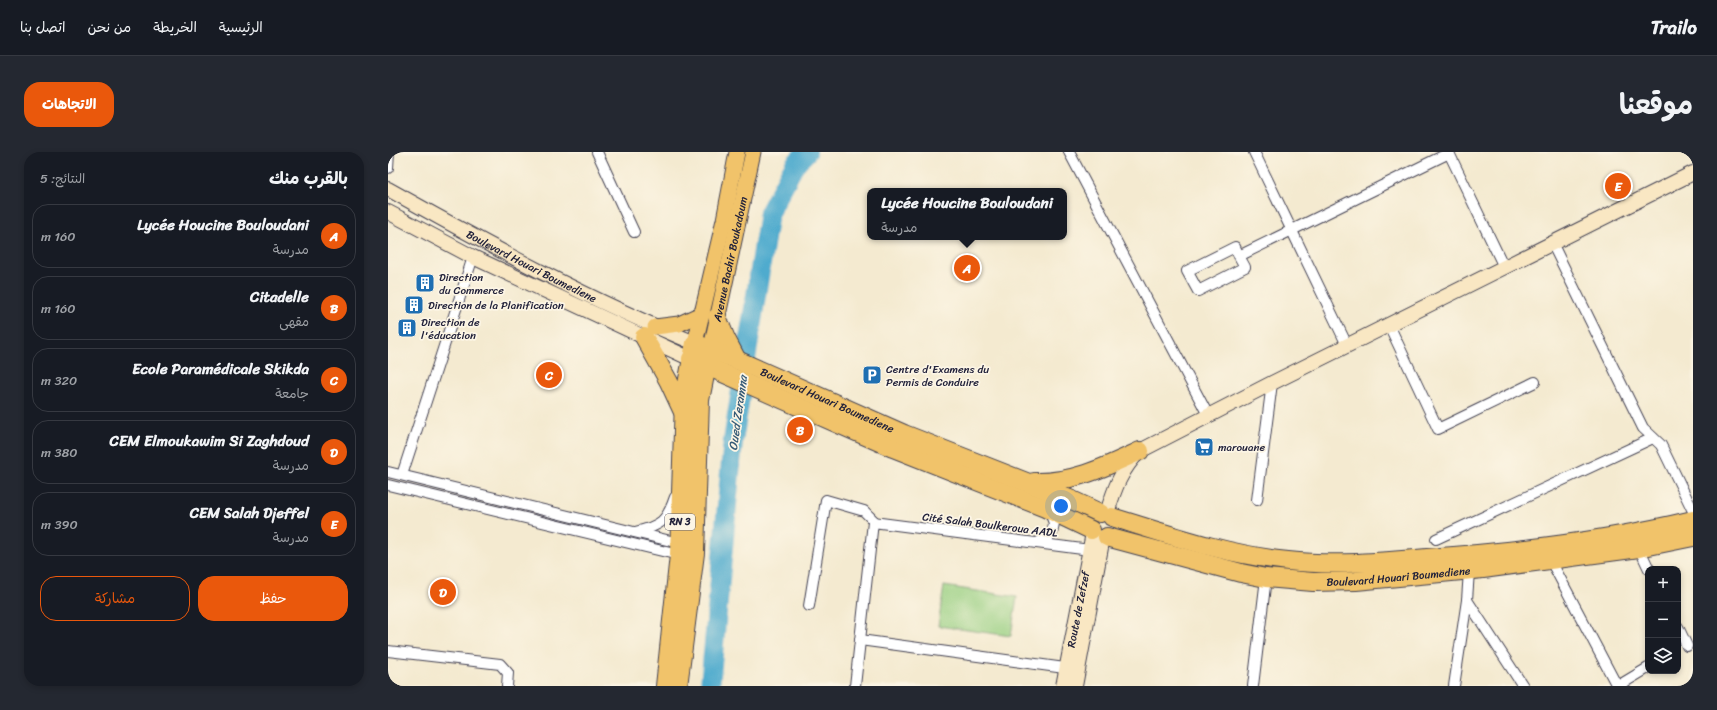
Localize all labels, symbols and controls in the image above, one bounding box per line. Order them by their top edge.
text: Trailo [1651,11,1697,44]
text: اتصل بنا [20,15,66,40]
text: من نحن [88,15,131,40]
text: الخريطة [153,15,197,40]
text: الرئيسية [219,15,263,40]
text: موقعنا [1619,80,1693,129]
button: الاتجاهات [24,82,114,127]
text: بالقرب منك [269,163,348,193]
text: النتائج: 5 [40,167,85,190]
pin: E [1605,171,1631,201]
popup [867,188,1067,240]
text: Lycée Houcine Bouloudani [881,190,1053,216]
street label: Avenue Bachir Boukadoum [707,194,753,324]
text: Lycée Houcine Bouloudani [137,212,309,238]
text: مدرسة [881,216,917,239]
text: 160 m [41,225,76,248]
text: A [330,225,338,248]
street label: Boulevard Houari Boumediene [463,225,600,308]
text: مدرسة [273,238,309,261]
pin: A [954,253,980,283]
place label: Direction du Commerce [439,268,504,300]
building icon: Direction du Commerce [414,272,436,294]
text: Citadelle [250,284,309,310]
building icon: Direction de la Planification [403,294,425,316]
place label: Direction de la Planification [428,296,564,315]
text: 160 m [41,297,76,320]
text: B [330,297,338,320]
text: مقهى [279,310,309,333]
place label: Direction de l'éducation [421,313,480,345]
building icon: Direction de l'éducation [396,317,418,339]
text: Ecole Paramédicale Skikda [132,356,309,382]
pin: C [536,360,562,390]
place label: Centre d'Examens du Permis de Conduire [886,360,989,392]
parking icon: Centre d'Examens du Permis de Conduire [861,364,883,386]
street label: Boulevard Houari Boumediene [759,365,895,435]
text: 320 m [41,369,77,392]
text: C [330,369,338,392]
water label: Oued Zeramna [722,372,754,452]
text: جامعة [275,382,309,405]
pin: B [787,415,813,445]
text: CEM Elmoukawim Si Zaghdoud [110,428,309,454]
supermarket icon: marouane [1193,436,1215,458]
place label: marouane [1218,438,1265,457]
text: 380 m [41,441,78,464]
text: D [330,441,338,464]
text: مدرسة [273,454,309,477]
your location [1051,496,1071,516]
text: CEM Salah Djeffel [190,500,309,526]
street label: Cité Salah Boulkeroua AADL [921,507,1059,543]
text: 390 m [41,513,78,536]
text: E [330,513,338,536]
road number: RN 3 [665,514,695,530]
text: مدرسة [273,526,309,549]
street label: Boulevard Houari Boumediene [1326,561,1472,591]
map controls [1645,566,1681,674]
button: + [1645,566,1681,602]
street label: Route de Zefzef [1061,569,1095,649]
button: مشاركة [40,576,190,621]
button: حفظ [198,576,348,621]
pin: D [430,577,456,607]
button: − [1645,602,1681,638]
button: layers [1645,638,1681,674]

